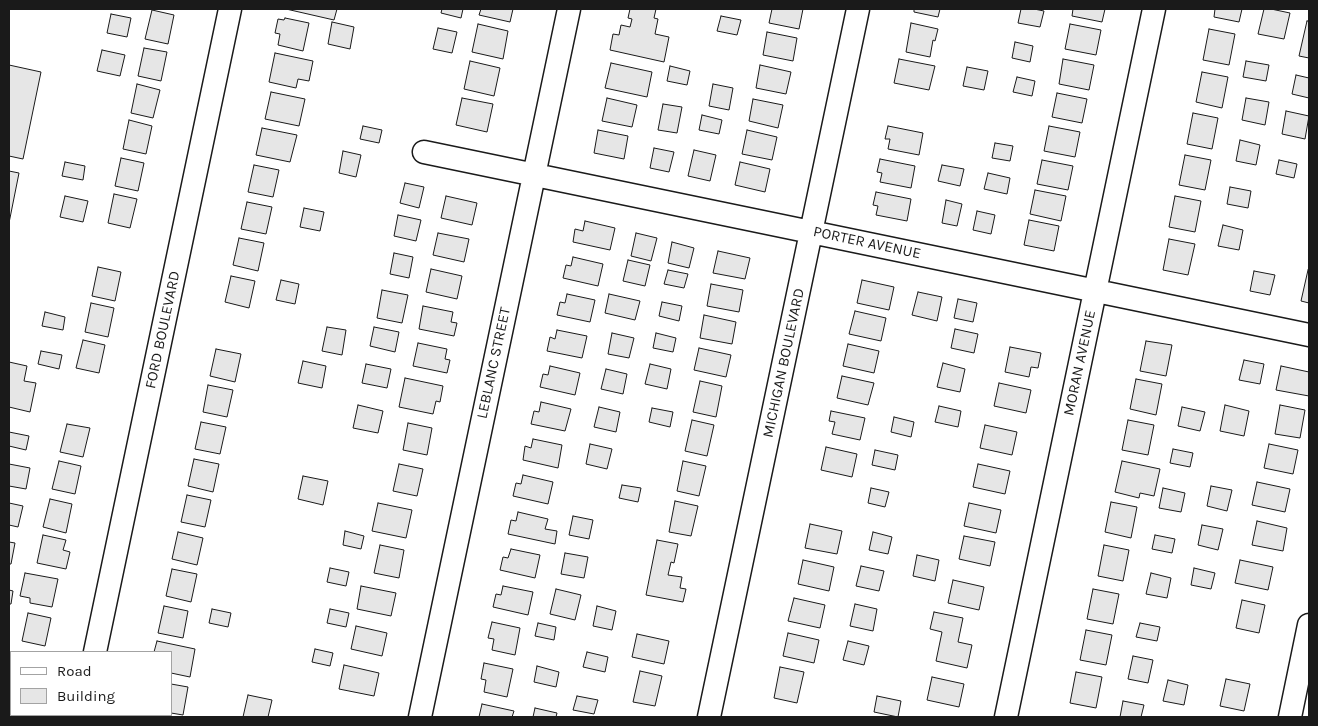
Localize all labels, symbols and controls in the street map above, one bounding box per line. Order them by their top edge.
street label: PORTER AVENUE [812,223,922,263]
street label: FORD BOULEVARD [142,269,184,391]
street label: MICHIGAN BOULEVARD [759,287,809,439]
street label: LEBLANC STREET [473,306,515,420]
street label: MORAN AVENUE [1060,309,1100,417]
legend [10,651,172,716]
text: Road [57,662,92,680]
text: Building [57,687,115,705]

